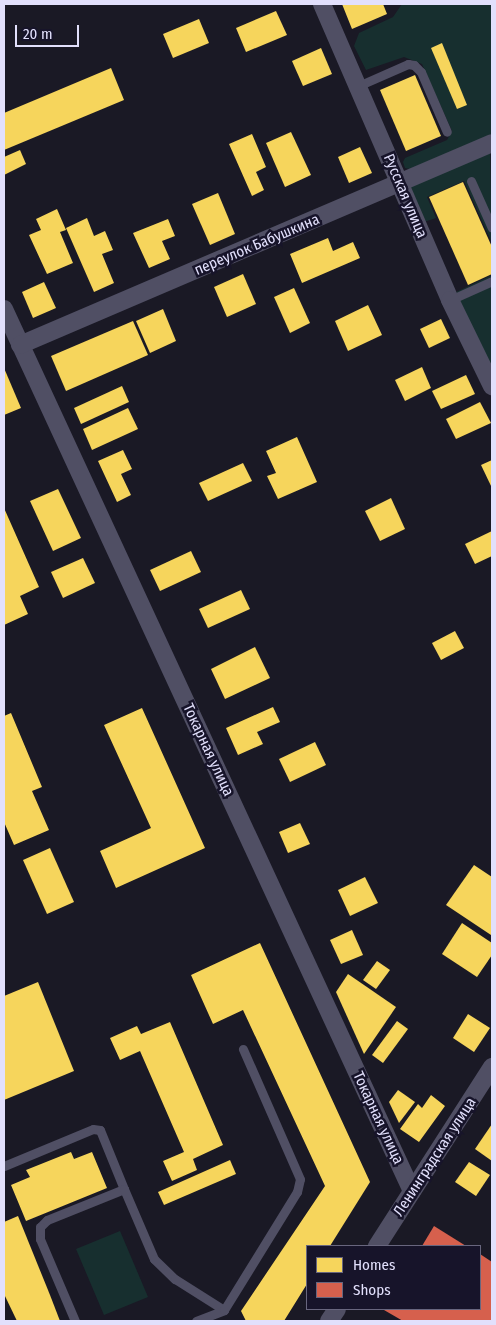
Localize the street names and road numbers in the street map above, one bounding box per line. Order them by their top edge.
street label: Русская улица [379,151,431,241]
street label: переулок Бабушкина [192,211,322,279]
street label: Токарная улица [179,701,237,799]
street label: Токарная улица [349,1069,407,1167]
street label: Ленинградская улица [390,1094,480,1220]

